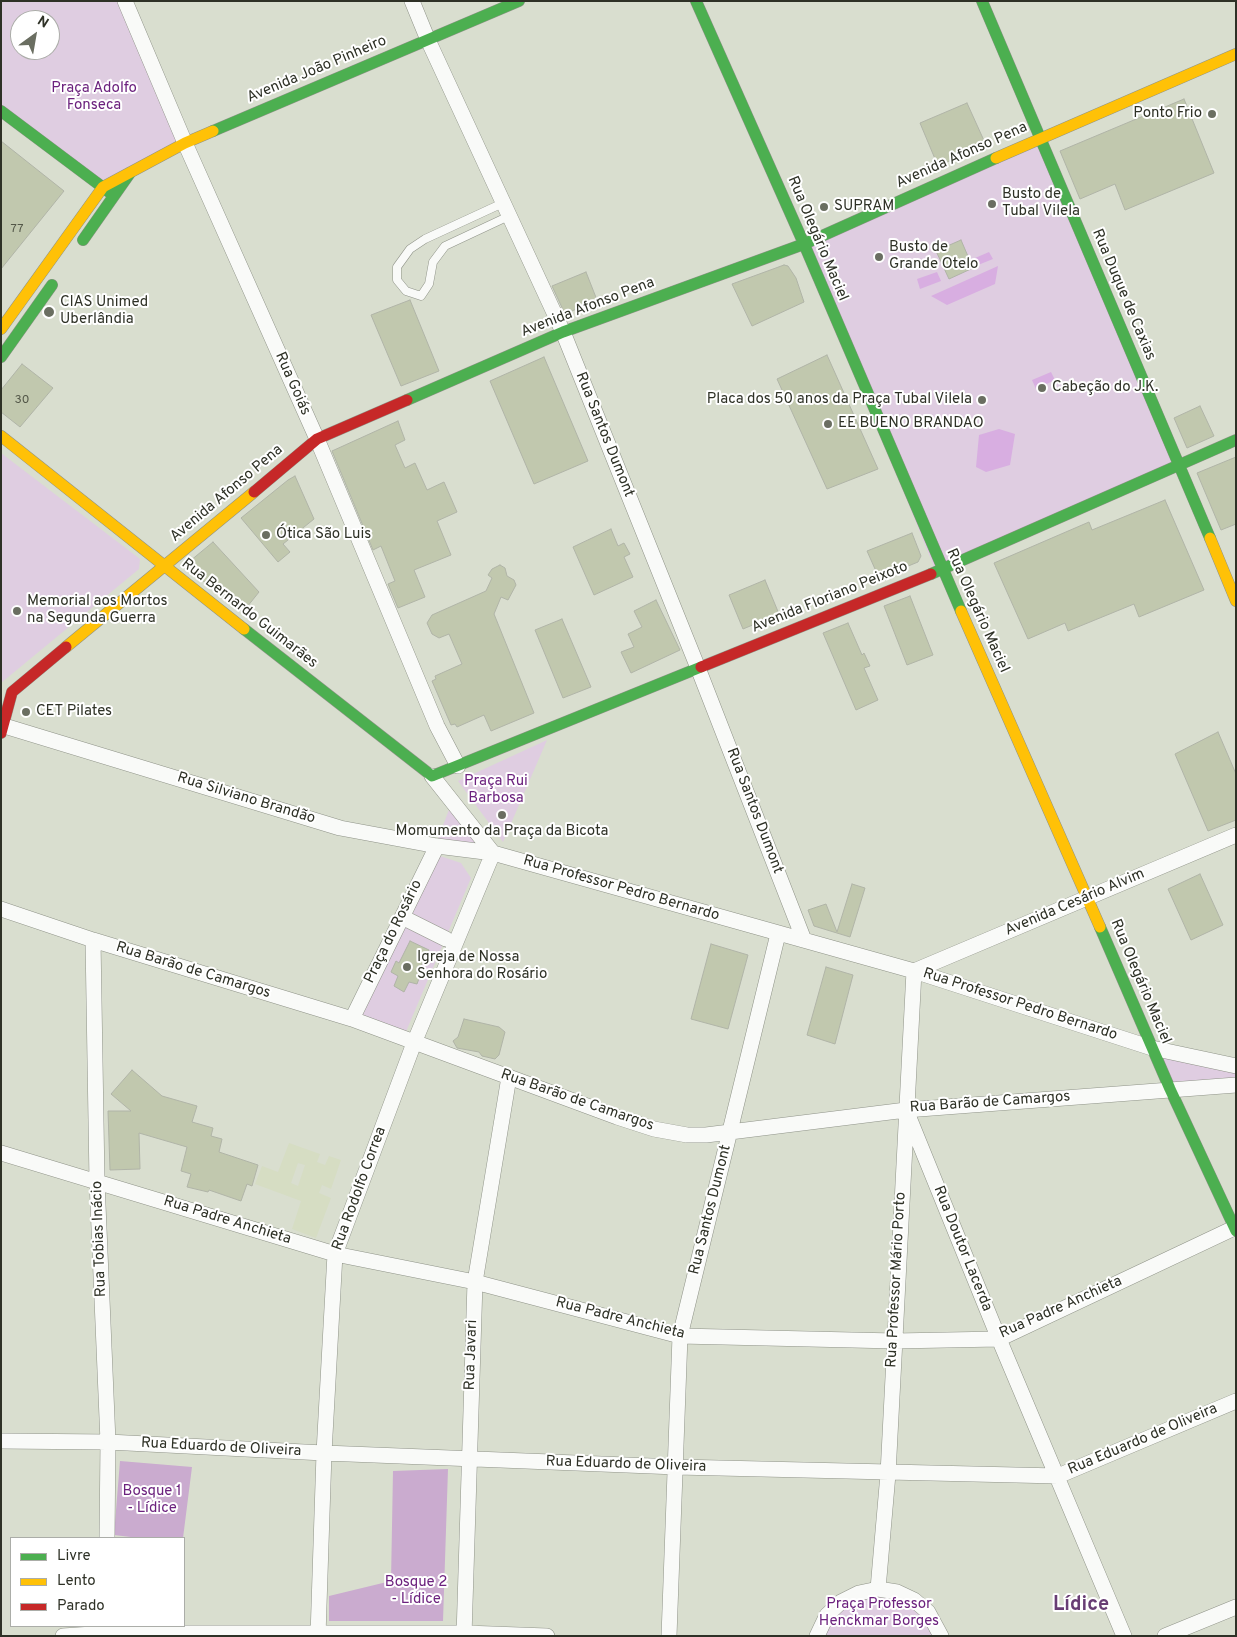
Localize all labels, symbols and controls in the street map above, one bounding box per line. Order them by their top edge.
north arrow [10,10,60,60]
text: N [34,13,51,33]
street label: Avenida João Pinheiro [245,32,389,108]
park label: Praça Adolfo Fonseca [51,80,137,115]
place label: Ponto Frio [1133,105,1202,123]
marker: Ponto Frio [1206,108,1218,120]
street label: Avenida Afonso Pena [894,119,1030,193]
street label: Rua Olegário Maciel [783,174,851,304]
place label: Busto de Tubal Vilela [1002,186,1080,221]
place label: SUPRAM [834,198,894,216]
marker: Busto de Tubal Vilela [986,198,998,210]
marker: SUPRAM [818,201,830,213]
house number: 77 [11,223,23,237]
street label: Rua Duque de Caxias [1087,227,1159,363]
place label: Busto de Grande Otelo [889,239,978,274]
marker: Busto de Grande Otelo [873,251,885,263]
street label: Avenida Afonso Pena [519,274,657,342]
place label: CIAS Unimed Uberlândia [60,294,148,329]
marker: CIAS Unimed Uberlândia [42,305,56,319]
street label: Rua Goiás [270,350,314,418]
street label: Rua Santos Dumont [571,370,637,500]
place label: Cabeção do J.K. [1052,379,1158,397]
marker: Cabeção do J.K. [1036,382,1048,394]
place label: Placa dos 50 anos da Praça Tubal Vilela [707,391,972,409]
house number: 30 [15,394,29,408]
marker: Placa dos 50 anos da Praça Tubal Vilela [976,394,988,406]
place label: EE BUENO BRANDAO [838,415,984,433]
marker: EE BUENO BRANDAO [822,418,834,430]
street label: Avenida Afonso Pena [167,442,287,546]
place label: Ótica São Luis [276,526,371,544]
marker: Ótica São Luis [260,529,272,541]
street label: Rua Olegário Maciel [942,546,1012,676]
street label: Rua Bernardo Guimarães [177,555,321,673]
street label: Avenida Floriano Peixoto [749,558,911,638]
place label: Memorial aos Mortos na Segunda Guerra [27,593,168,628]
marker: Memorial aos Mortos na Segunda Guerra [11,605,23,617]
place label: CET Pilates [36,703,112,721]
marker: CET Pilates [20,706,32,718]
street label: Rua Santos Dumont [722,746,786,876]
street label: Rua Silviano Brandão [175,769,317,829]
park label: Praça Rui Barbosa [464,773,528,808]
marker: Momumento da Praça da Bicota [496,809,508,821]
place label: Momumento da Praça da Bicota [396,823,608,841]
street label: Rua Professor Pedro Bernardo [521,852,721,926]
street label: Avenida Cesário Alvim [1003,865,1147,941]
street label: Praça do Rosário [361,877,427,987]
street label: Rua Olegário Maciel [1106,917,1174,1047]
street label: Rua Barão de Camargos [113,939,273,1003]
place label: Igreja de Nossa Senhora do Rosário [417,949,547,984]
marker: Igreja de Nossa Senhora do Rosário [401,961,413,973]
street label: Rua Professor Pedro Bernardo [920,965,1120,1045]
street label: Rua Barão de Camargos [498,1066,656,1136]
street label: Rua Barão de Camargos [909,1088,1071,1118]
street label: Rua Rodolfo Correa [329,1125,391,1253]
street label: Rua Santos Dumont [686,1143,736,1277]
street label: Rua Tobias Inácio [89,1181,111,1297]
street label: Rua Doutor Lacerda [929,1184,995,1314]
street label: Rua Professor Mário Porto [883,1192,911,1368]
street label: Rua Padre Anchieta [161,1193,293,1249]
street label: Rua Padre Anchieta [997,1273,1125,1343]
street label: Rua Padre Anchieta [554,1294,686,1344]
street label: Rua Javari [462,1319,482,1391]
street label: Rua Eduardo de Oliveira [1066,1400,1220,1480]
street label: Rua Eduardo de Oliveira [140,1435,302,1461]
street label: Rua Eduardo de Oliveira [545,1453,707,1477]
park label: Bosque 1 - Lídice [122,1483,182,1518]
legend [10,1537,185,1627]
text: Livre [57,1547,91,1566]
text: Lento [57,1572,96,1591]
park label: Bosque 2 - Lídice [385,1574,447,1609]
district label: Lídice [1053,1594,1109,1618]
park label: Praça Professor Henckmar Borges [819,1596,939,1631]
text: Parado [57,1597,105,1616]

